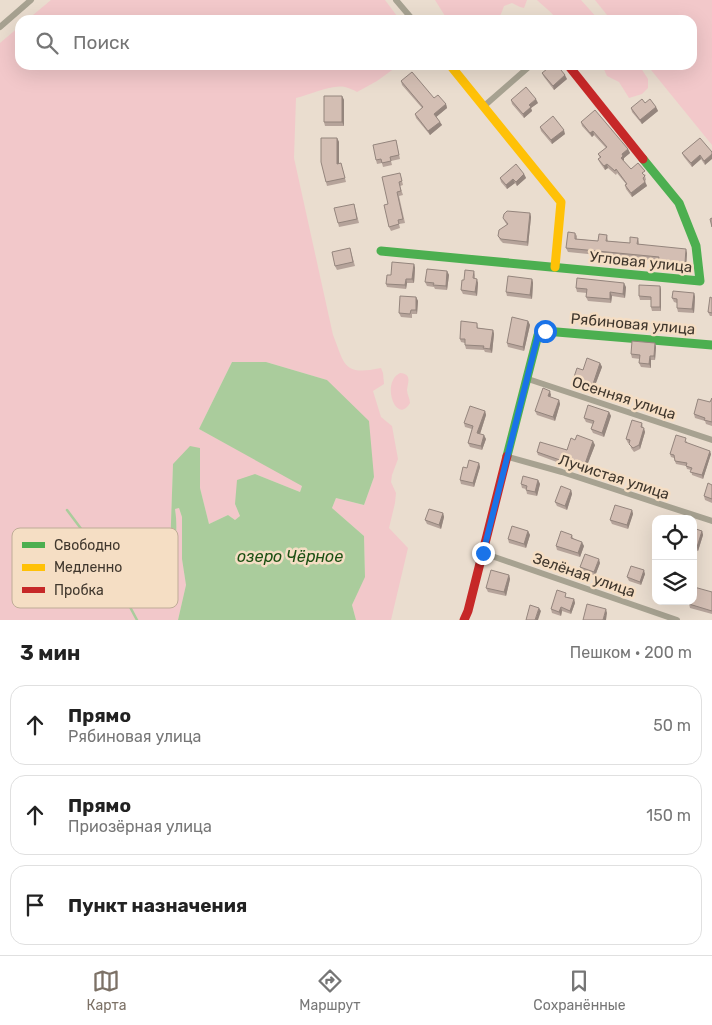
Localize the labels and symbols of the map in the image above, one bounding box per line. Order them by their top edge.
street label: Угловая улица [589,248,693,276]
street label: Рябиновая улица [570,310,696,338]
route start [534,320,557,343]
street label: Осенняя улица [570,373,678,423]
street label: Лучистая улица [556,451,672,503]
legend [12,528,178,608]
text: Свободно [54,537,120,554]
route end [472,542,495,565]
water label: озеро Чёрное [237,547,343,566]
street label: Зелёная улица [530,549,638,601]
text: Медленно [54,559,122,576]
text: Пробка [54,582,104,599]

